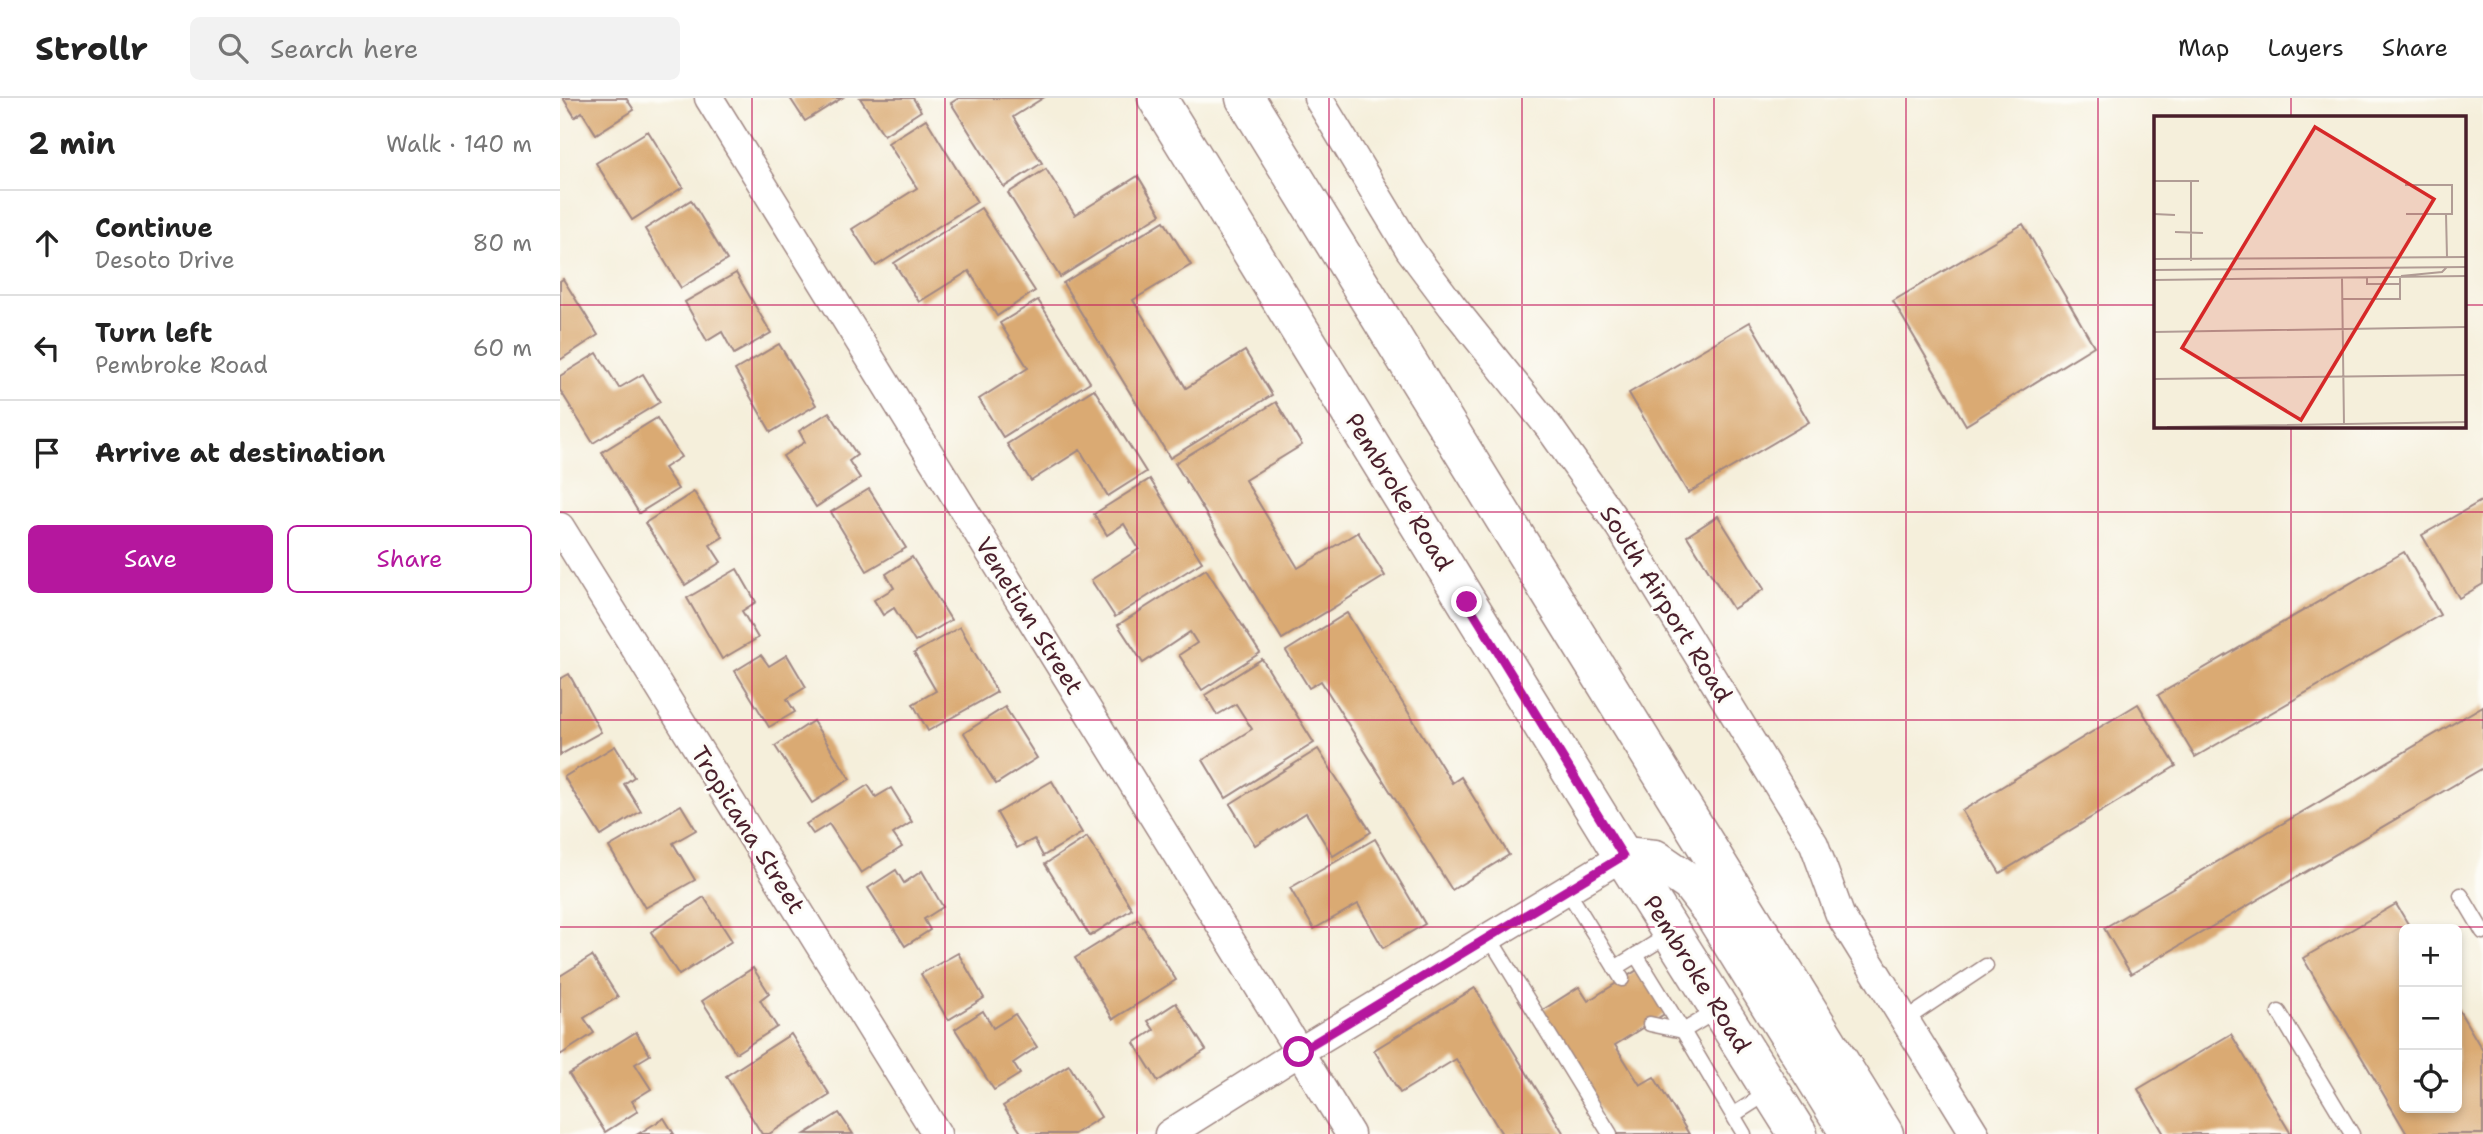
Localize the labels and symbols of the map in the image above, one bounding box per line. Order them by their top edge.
inset map [2154,116,2466,427]
street label: Pembroke Road [1338,407,1460,577]
street label: South Airport Road [1592,500,1740,708]
street label: Venetian Street [968,531,1090,701]
route end [1451,586,1482,617]
street label: Tropicana Street [684,740,812,920]
street label: Pembroke Road [1636,889,1758,1059]
route start [1283,1036,1314,1067]

